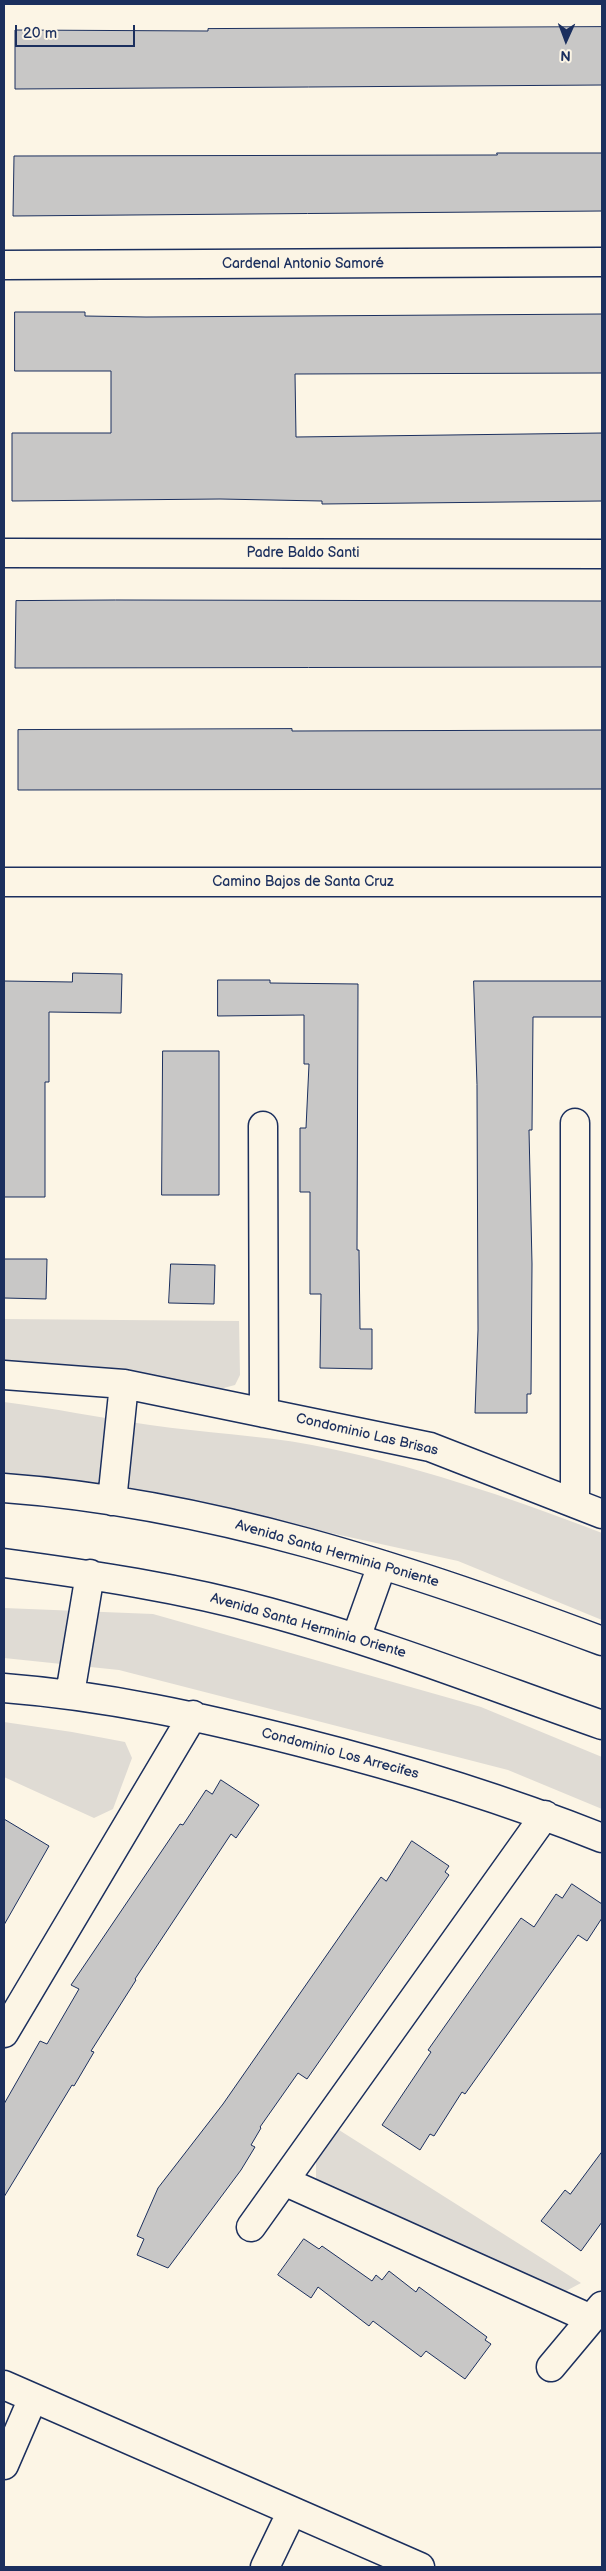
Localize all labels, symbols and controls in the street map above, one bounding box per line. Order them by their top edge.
scale bar [18,15,138,47]
north arrow [541,15,591,65]
text: 20 m [23,24,57,43]
text: N [560,47,571,64]
street label: Cardenal Antonio Samoré [222,256,384,272]
street label: Padre Baldo Santi [246,545,360,561]
street label: Camino Bajos de Santa Cruz [212,874,394,890]
street label: Condominio Las Brisas [294,1410,440,1460]
street label: Avenida Santa Herminia Poniente [233,1517,441,1591]
street label: Avenida Santa Herminia Oriente [208,1590,408,1662]
street label: Condominio Los Arrecifes [259,1725,421,1783]

